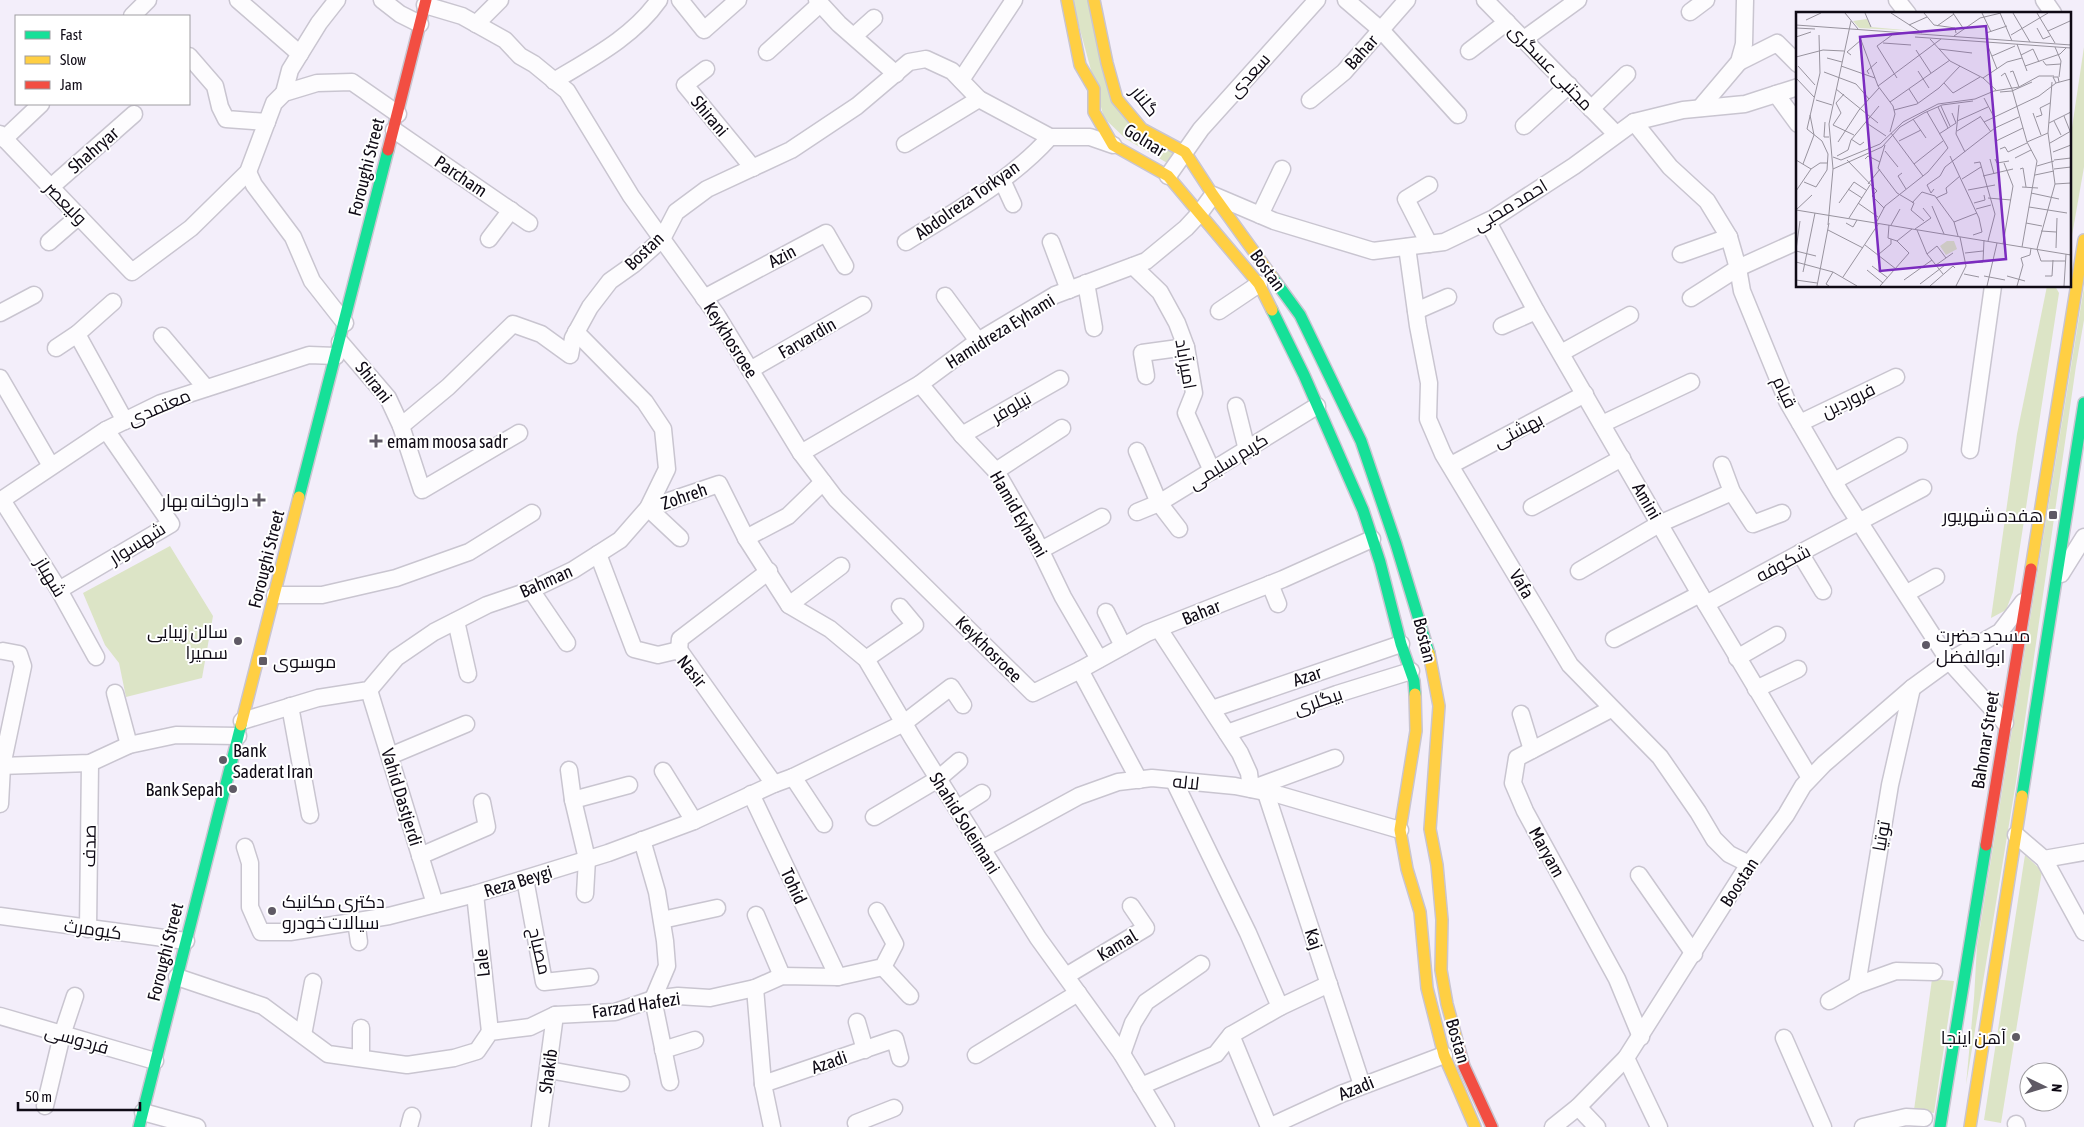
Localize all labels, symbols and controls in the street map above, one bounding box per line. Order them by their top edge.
inset map [1796,12,2072,288]
legend [15,15,190,105]
street label: مجتبی عسگری [1504,20,1597,115]
text: Fast [60,26,82,43]
street label: Bahar [1340,30,1382,74]
street label: سعدی [1224,49,1275,102]
text: Slow [60,51,86,68]
text: Jam [60,76,83,93]
street label: گلنار [1125,81,1164,121]
street label: Shirani [687,91,733,141]
street label: Foroughi Street [344,116,388,218]
street label: Golnar [1120,119,1170,161]
street label: Shahryar [64,122,123,177]
street label: Parcham [431,151,491,201]
street label: Abdolreza Torkyan [911,156,1023,244]
street label: احمد محبی [1469,175,1551,236]
street label: ولیعصر [39,176,91,230]
street label: Bostan [620,228,668,274]
street label: Azin [765,240,799,272]
street label: Bostan [1246,245,1290,295]
street label: Hamidreza Eyhami [942,289,1058,373]
street label: Keykhosroee [699,298,763,382]
street label: Farvardin [775,313,839,363]
street label: امیرآباد [1170,337,1201,391]
street label: Shirani [351,357,397,407]
street label: قیام [1767,373,1801,412]
street label: فروردین [1818,378,1879,423]
street label: معتمدی [124,384,194,431]
street label: نیلوفر [987,387,1035,428]
street label: بهشتی [1490,408,1547,453]
street label: کریم سلیمی [1184,428,1273,495]
place label: emam moosa sadr [387,431,508,452]
marker: emam moosa sadr [369,434,383,448]
street label: Hamid Eyhami [986,467,1052,561]
street label: Zohreh [658,478,710,514]
street label: Amini [1628,479,1666,523]
place label: داروخانه بهار [160,490,249,512]
marker: داروخانه بهار [253,494,265,506]
place label: هفده شهریور [1941,505,2043,527]
street label: Foroughi Street [244,508,288,610]
marker: هفده شهریور [2047,509,2059,521]
street label: شهسوار [104,518,169,570]
street label: شکوفه [1752,540,1814,587]
street label: شهباز [30,553,71,601]
street label: Bahman [516,560,576,602]
street label: Vafa [1505,566,1539,602]
street label: Bahar [1179,595,1224,629]
street label: Keykhosroee [951,611,1027,687]
street label: Bostan [1409,615,1441,665]
place label: سالن زیبایی سمیرا [147,621,228,664]
place label: مسجد حضرت ابوالفضل [1936,625,2030,668]
marker: سالن زیبایی سمیرا [232,635,244,647]
marker: مسجد حضرت ابوالفضل [1920,639,1932,651]
place label: موسوی [273,651,336,673]
street label: Nasir [673,651,712,692]
marker: موسوی [257,655,269,667]
street label: Azar [1290,661,1325,691]
street label: بیگلری [1291,683,1345,720]
street label: Bahonar Street [1967,690,2003,790]
place label: Bank Saderat Iran [233,740,313,782]
street label: Vahid Dastjerdi [377,746,427,848]
marker: Bank Saderat Iran [217,754,229,766]
street label: Shahid Soleimani [925,768,1005,878]
street label: لاله [1171,770,1201,794]
place label: Bank Sepah [146,779,223,800]
marker: Bank Sepah [227,783,239,795]
street label: توتیا [1868,819,1895,853]
street label: Maryam [1525,823,1569,881]
street label: صدف [78,824,100,868]
street label: Boostan [1715,854,1763,910]
street label: Reza Beygi [481,861,555,901]
street label: Tohid [777,865,811,907]
place label: دکتری مکانیک سیالات خودرو [282,891,385,934]
street label: Foroughi Street [143,901,187,1003]
marker: دکتری مکانیک سیالات خودرو [266,905,278,917]
street label: کیومرث [63,915,123,944]
street label: مصباح [522,925,556,977]
street label: Kamal [1093,925,1141,965]
street label: Kaj [1301,926,1327,952]
street label: Lale [470,948,494,978]
street label: Farzad Hafezi [590,988,682,1022]
street label: Bostan [1442,1016,1474,1066]
street label: فردوسی [42,1020,111,1059]
place label: آهن اینجا [1941,1027,2006,1049]
marker: آهن اینجا [2010,1031,2022,1043]
street label: Azadi [808,1046,850,1078]
street label: Shakib [534,1047,562,1095]
north arrow [2019,1062,2069,1112]
street label: Azadi [1335,1071,1377,1105]
scale bar [18,1080,140,1112]
text: N [2049,1083,2065,1093]
text: 50 m [25,1088,52,1105]

